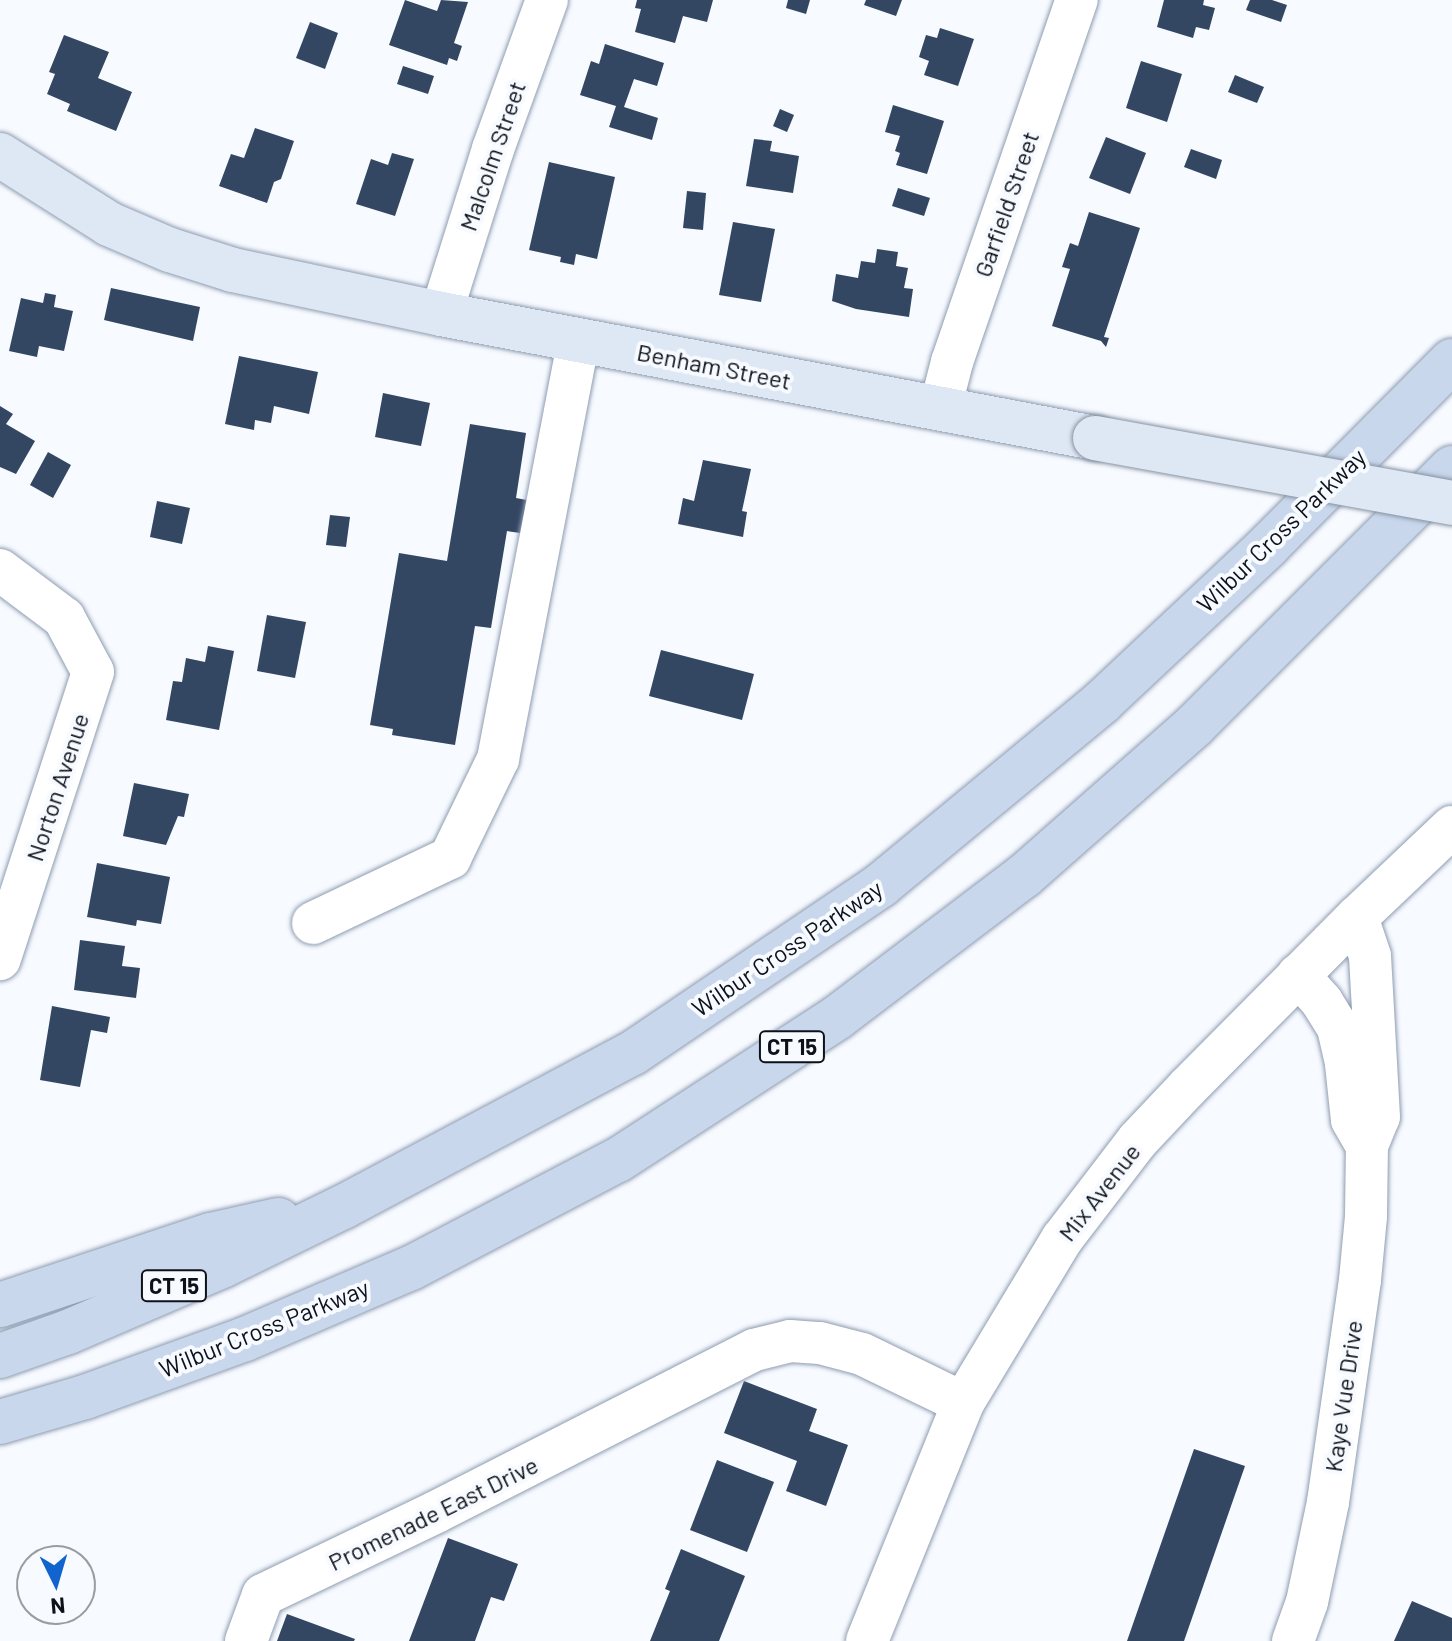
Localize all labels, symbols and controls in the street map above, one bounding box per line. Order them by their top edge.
street label: Malcolm Street [453,78,531,234]
street label: Garfield Street [968,127,1044,281]
street label: Benham Street [635,337,793,395]
street label: Wilbur Cross Parkway [1191,442,1371,618]
street label: Norton Avenue [20,709,94,865]
street label: Wilbur Cross Parkway [686,874,888,1022]
road number: CT 15 [758,1029,826,1065]
street label: Mix Avenue [1052,1138,1146,1246]
road number: CT 15 [140,1268,208,1304]
street label: Wilbur Cross Parkway [155,1273,373,1383]
street label: Kaye Vue Drive [1318,1318,1368,1474]
street label: Promenade East Drive [324,1450,542,1576]
north arrow [16,1545,96,1625]
text: N [49,1593,66,1621]

